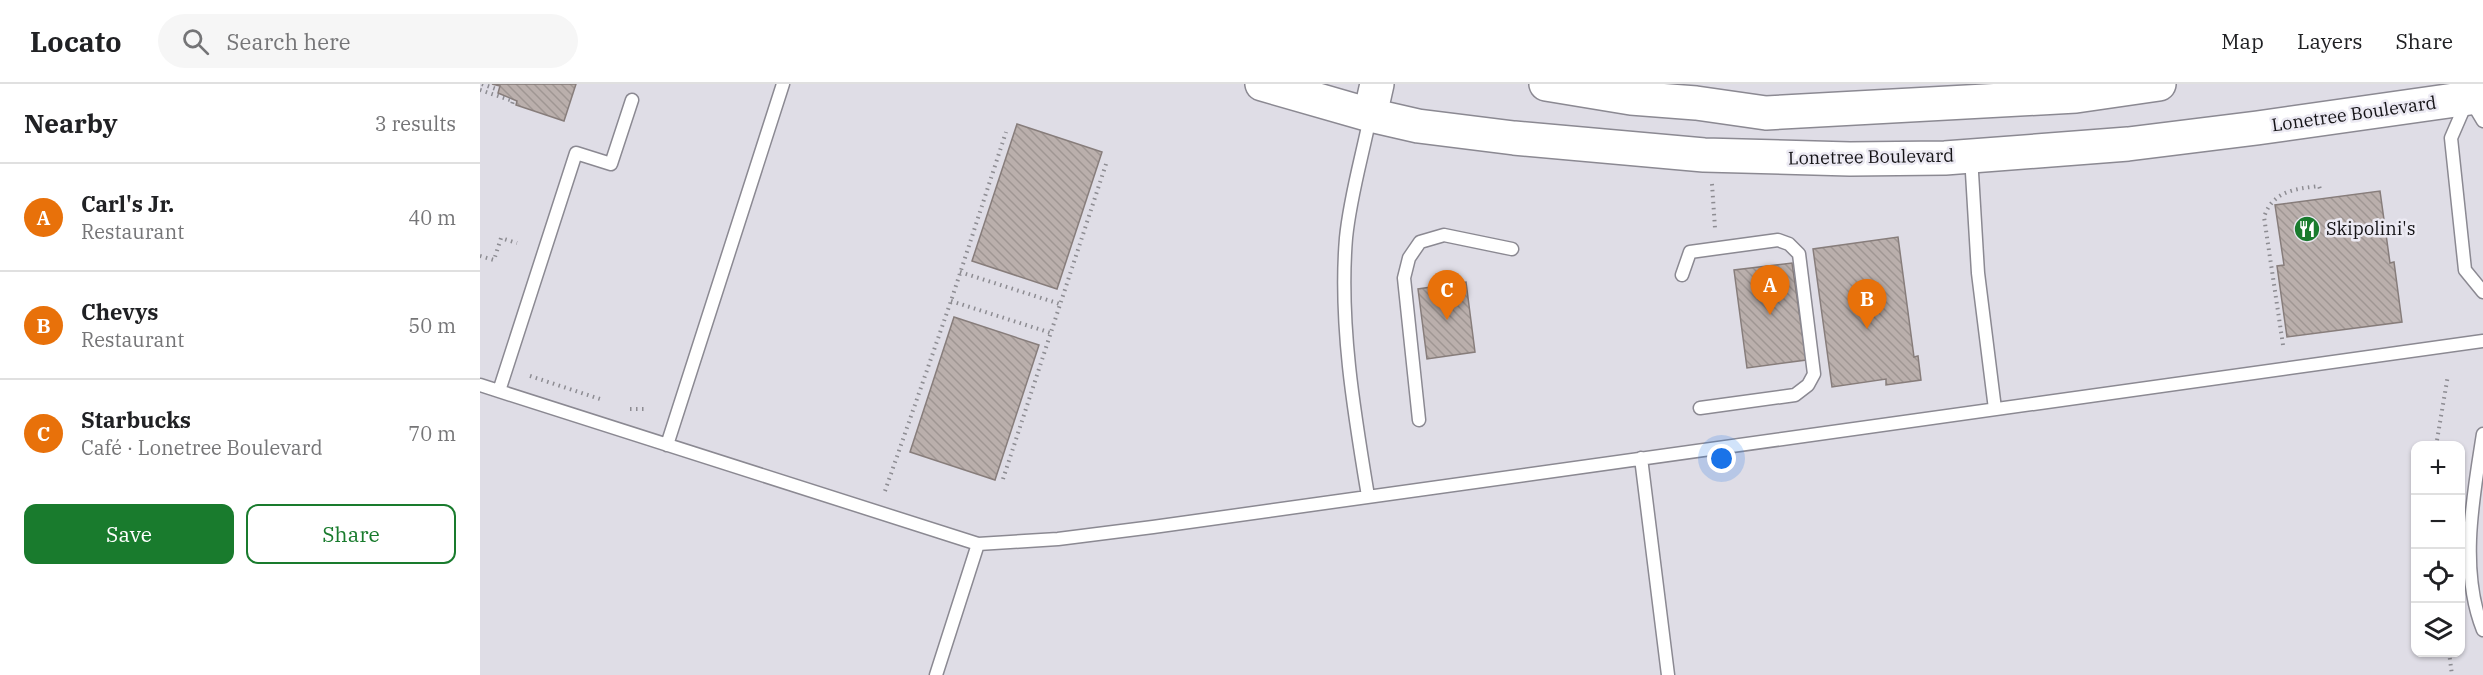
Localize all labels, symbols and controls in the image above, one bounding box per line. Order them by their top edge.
search box [158,14,578,68]
text: Locato [30,23,122,60]
icon: search [179,25,212,58]
text: Search here [227,27,351,56]
text: Map [2221,27,2264,55]
text: Layers [2297,27,2363,55]
text: Share [2396,27,2453,55]
street label: Lonetree Boulevard [2270,91,2438,136]
text: Nearby [24,106,118,140]
text: 3 results [375,110,456,137]
street label: Lonetree Boulevard [1788,144,1954,169]
text: Carl's Jr. [81,189,174,218]
text: A [37,204,50,231]
text: 40 m [408,204,456,231]
restaurant icon: Skipolini's [2292,214,2322,244]
place label: Skipolini's [2326,217,2416,240]
text: Restaurant [81,218,184,245]
pin: A [1750,266,1790,315]
pin: C [1428,270,1466,320]
pin: B [1848,280,1886,329]
text: Chevys [81,297,158,326]
text: B [36,312,51,339]
text: 50 m [408,312,456,339]
text: Restaurant [81,326,184,353]
text: Starbucks [81,405,191,434]
text: C [37,420,50,447]
text: 70 m [408,420,456,447]
text: Café · Lonetree Boulevard [81,434,323,461]
map controls [2411,441,2465,657]
button: + [2411,441,2465,495]
your location [1707,444,1736,473]
button: − [2411,495,2465,549]
button: Save [24,504,234,564]
button: Share [246,504,456,564]
button: locate [2411,549,2465,603]
button: layers [2411,603,2465,657]

